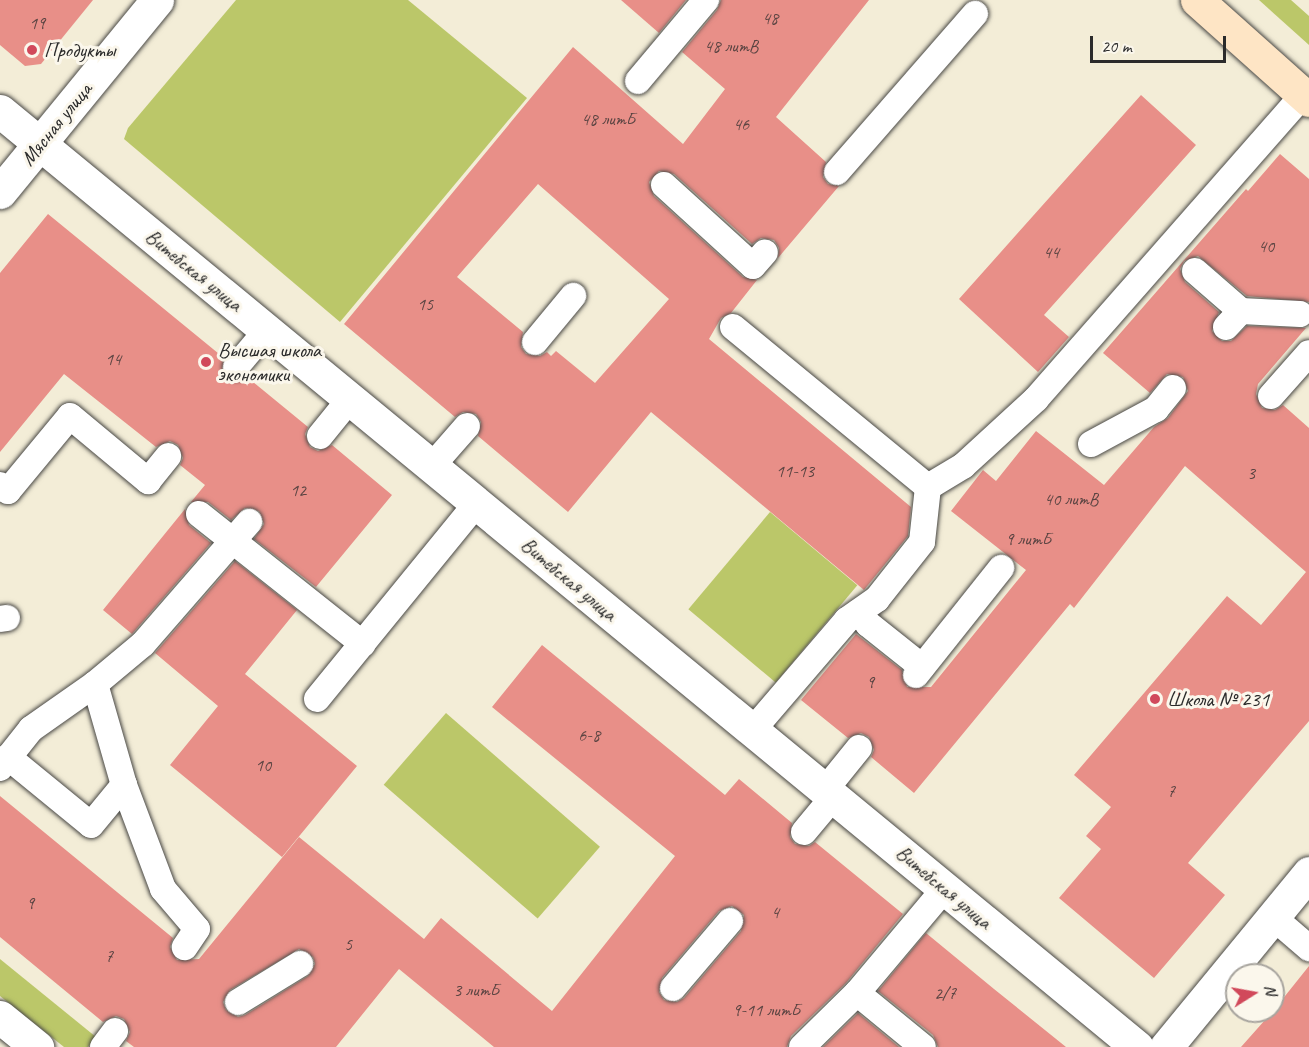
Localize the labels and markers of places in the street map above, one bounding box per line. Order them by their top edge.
place label: Продукты [44,37,115,63]
marker: Продукты [25,43,39,57]
place label: Высшая школа экономики [218,337,322,387]
marker: Высшая школа экономики [199,355,213,369]
place label: Школа № 231 [1167,686,1269,712]
marker: Школа № 231 [1148,692,1162,706]

